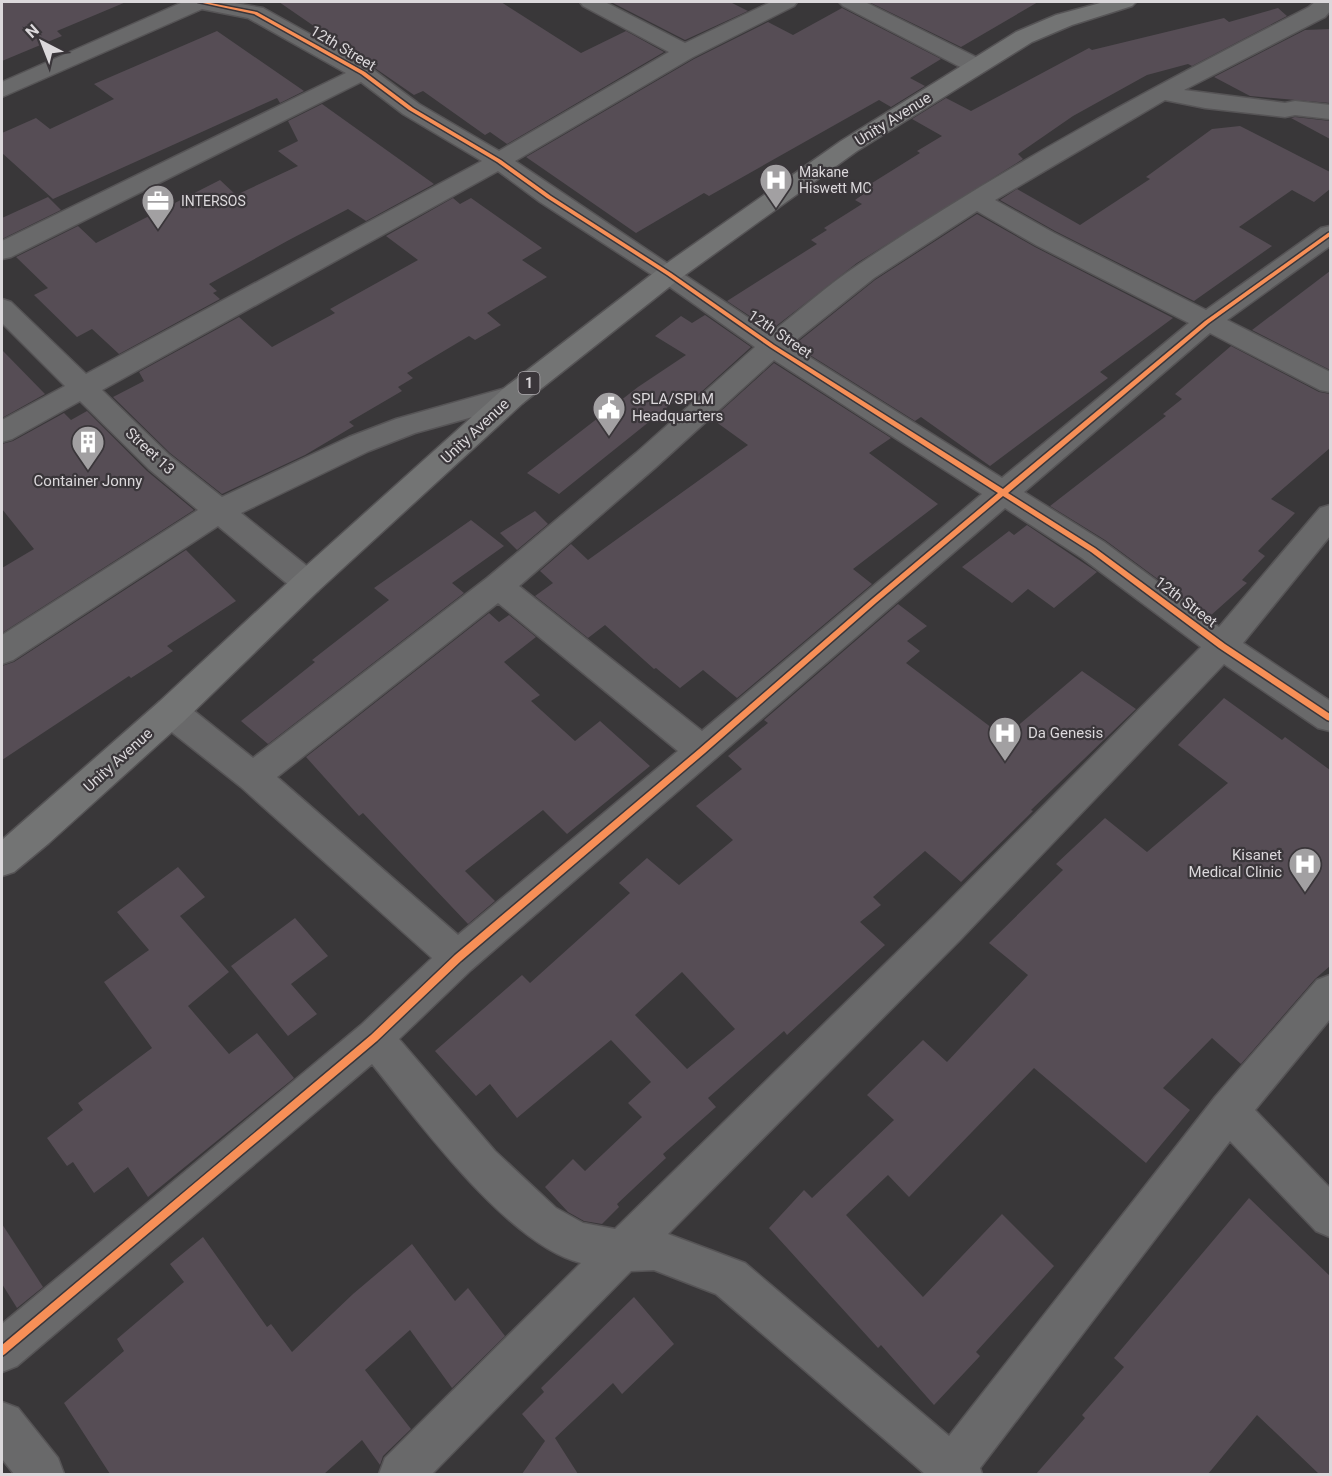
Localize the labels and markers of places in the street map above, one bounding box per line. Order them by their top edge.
hospital icon: Makane Hiswett MC [758,162,794,209]
place label: Makane Hiswett MC [799,164,872,196]
office icon: INTERSOS [140,183,176,230]
place label: INTERSOS [181,193,246,209]
public building icon: SPLA/SPLM Headquarters [591,390,627,437]
place label: SPLA/SPLM Headquarters [632,390,723,425]
building icon: Container Jonny [70,424,106,471]
place label: Container Jonny [34,472,142,490]
hospital icon: Da Genesis [987,715,1023,762]
place label: Da Genesis [1028,724,1103,742]
place label: Kisanet Medical Clinic [1189,846,1282,881]
hospital icon: Kisanet Medical Clinic [1287,846,1323,893]

